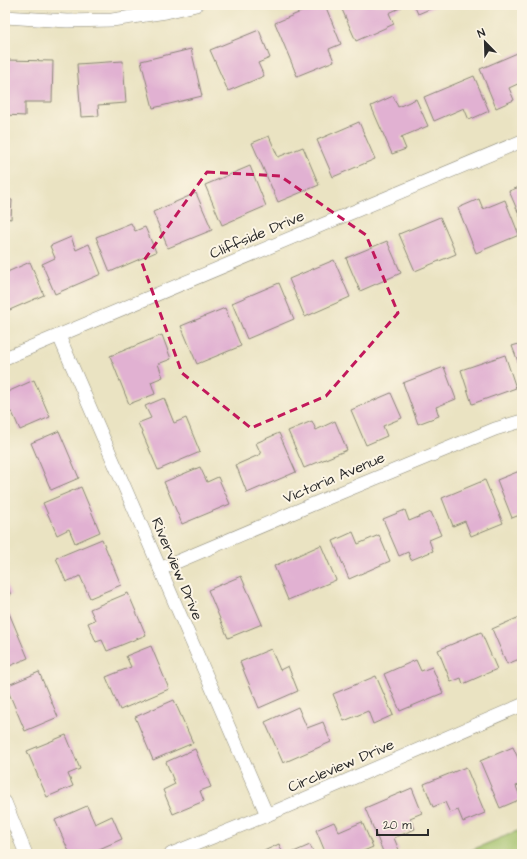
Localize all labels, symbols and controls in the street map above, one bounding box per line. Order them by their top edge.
north arrow [465,22,505,62]
text: N [475,25,487,42]
street label: Cliffside Drive [206,206,308,264]
street label: Victoria Avenue [280,447,388,509]
street label: Riverview Drive [146,514,208,624]
street label: Circleview Drive [285,734,397,798]
scale bar [377,811,428,837]
text: 20 m [383,817,412,834]

